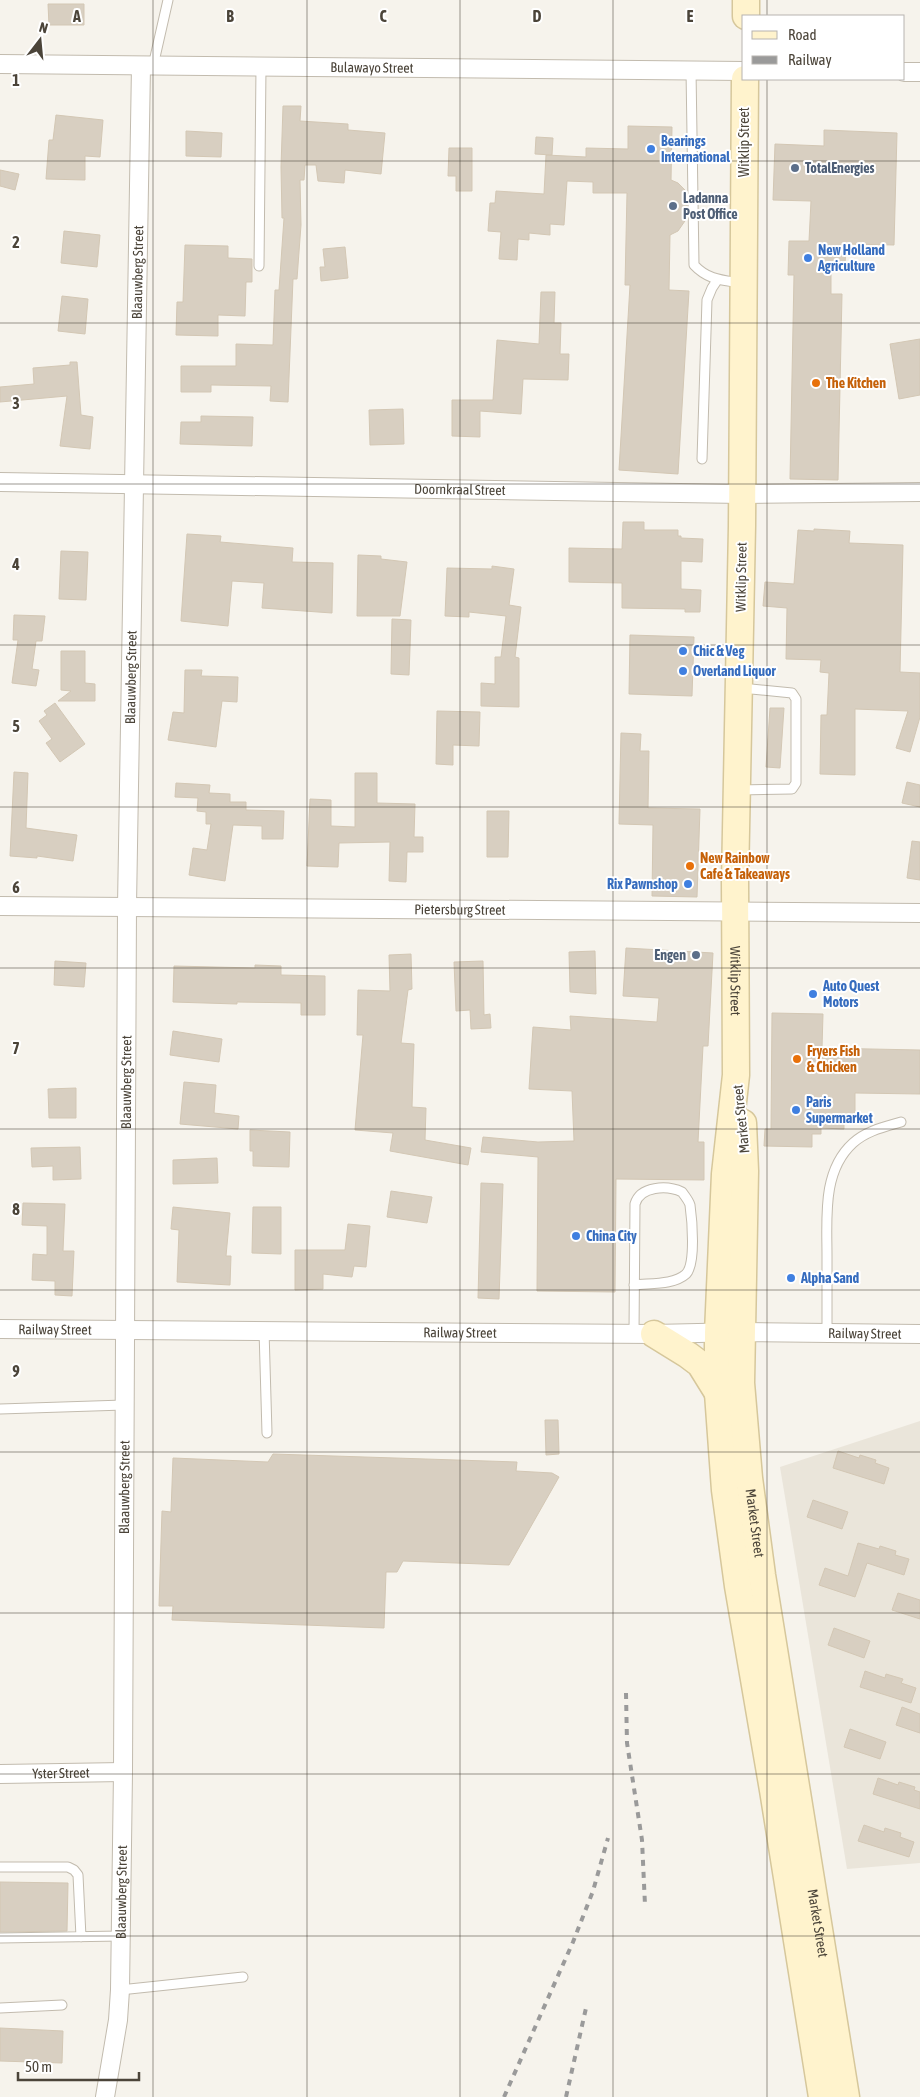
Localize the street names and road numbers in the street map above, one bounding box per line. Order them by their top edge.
street label: Bulawayo Street [330,59,414,76]
street label: Witklip Street [736,107,752,177]
street label: Blaauwberg Street [129,225,146,319]
street label: Doornkraal Street [414,481,506,498]
street label: Witklip Street [732,542,750,612]
street label: Blaauwberg Street [122,630,140,724]
street label: Pietersburg Street [414,901,506,918]
street label: Witklip Street [727,946,744,1016]
street label: Blaauwberg Street [118,1035,134,1129]
street label: Market Street [729,1084,753,1154]
street label: Railway Street [18,1321,92,1338]
street label: Railway Street [423,1324,497,1341]
street label: Railway Street [828,1325,902,1342]
street label: Blaauwberg Street [116,1440,133,1534]
street label: Market Street [743,1488,768,1558]
street label: Yster Street [32,1765,90,1781]
street label: Blaauwberg Street [113,1845,130,1939]
street label: Market Street [805,1888,831,1959]

